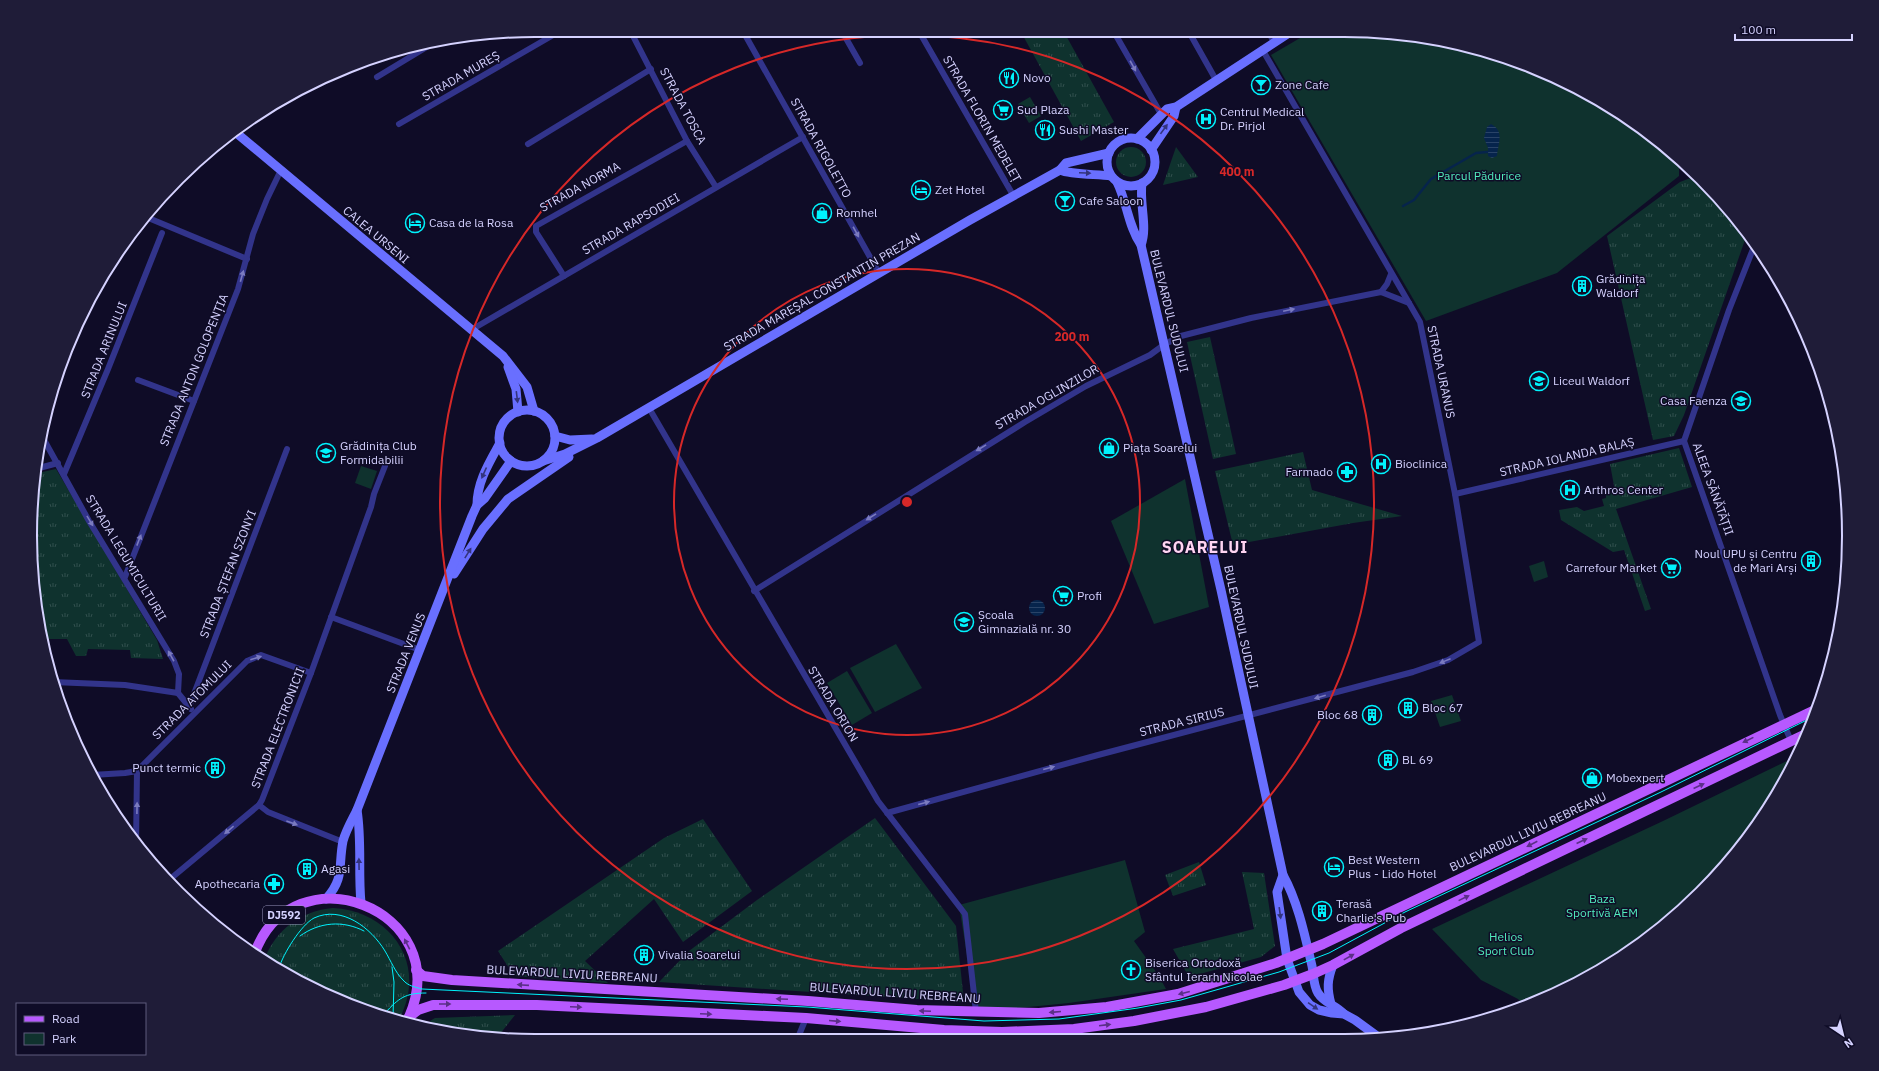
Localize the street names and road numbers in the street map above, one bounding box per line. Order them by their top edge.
street label: STRADA MUREȘ [419,47,502,104]
street label: STRADA FLORIN MEDELEȚ [940,53,1025,185]
street label: STRADA TOSCA [657,65,710,147]
street label: STRADA RIGOLETTO [788,95,855,200]
street label: STRADA NORMA [537,158,623,215]
street label: STRADA RAPSODIEI [579,189,682,258]
street label: CALEA URSENI [340,203,413,267]
street label: STRADA MAREȘAL CONSTANTIN PREZAN [721,229,923,354]
street label: BULEVARDUL SUDULUI [1147,248,1192,374]
street label: STRADA ANTON GOLOPENȚIA [156,291,231,448]
street label: STRADA ARINULUI [77,299,130,400]
street label: STRADA URANUS [1424,324,1459,420]
street label: STRADA OGLINZILOR [992,361,1102,432]
street label: STRADA IOLANDA BALAȘ [1498,434,1636,479]
street label: ALEEA SĂNĂTĂȚII [1690,440,1737,537]
street label: STRADA LEGUMICULTURII [83,492,170,624]
street label: STRADA ȘTEFAN SZONYI [196,507,259,640]
street label: BULEVARDUL SUDULUI [1221,564,1262,690]
street label: STRADA VENUS [383,610,428,695]
street label: STRADA ATOMULUI [149,657,235,742]
street label: STRADA ORION [805,663,862,744]
street label: STRADA ELECTRONICII [248,665,308,790]
street label: STRADA SIRIUS [1138,704,1226,739]
street label: BULEVARDUL LIVIU REBREANU [1447,789,1609,875]
road number: DJ592 [263,906,305,924]
street label: BULEVARDUL LIVIU REBREANU [486,962,658,985]
street label: BULEVARDUL LIVIU REBREANU [809,979,981,1006]

